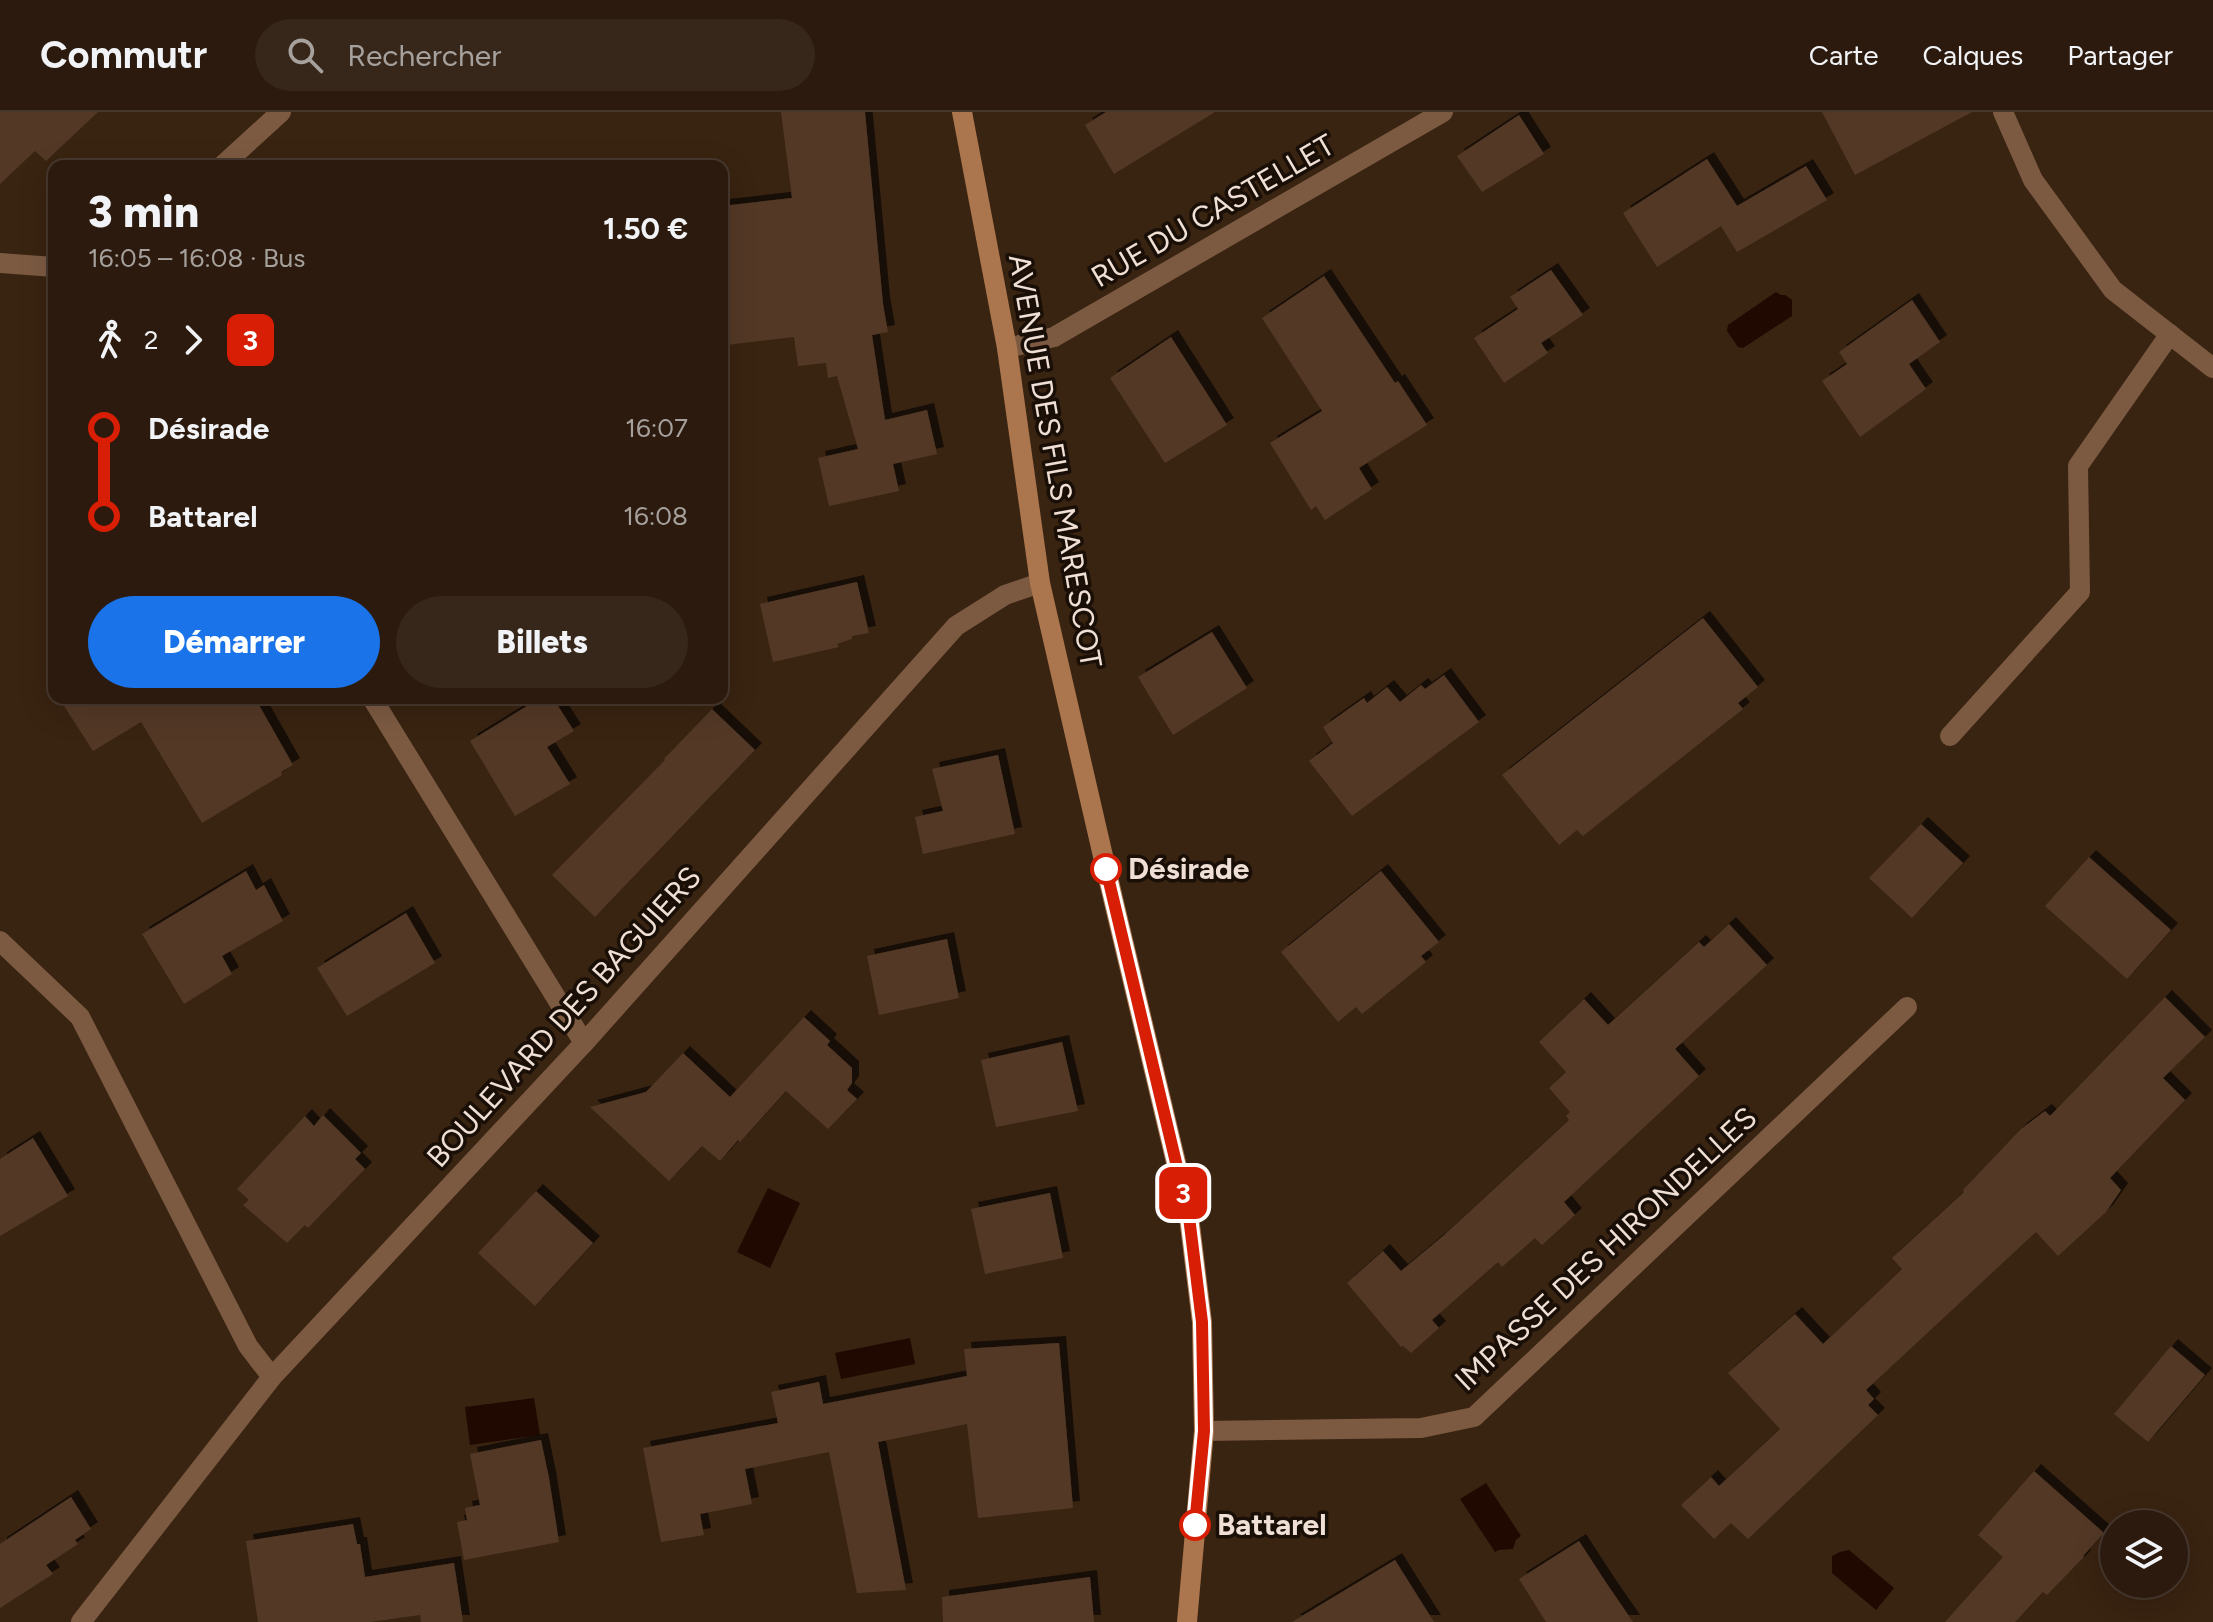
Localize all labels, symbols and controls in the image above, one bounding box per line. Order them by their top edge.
search box [255,19,815,91]
text: Commutr [40,32,207,78]
icon: search [283,33,327,77]
text: Rechercher [347,37,501,74]
text: Carte [1809,38,1879,72]
text: Calques [1923,38,2023,72]
text: Partager [2067,38,2173,72]
street label: RUE DU CASTELLET [1085,126,1341,295]
text: 3 min [88,185,199,238]
text: 1.50 € [603,210,688,247]
text: 16:05 – 16:08 · Bus [88,242,305,274]
street label: AVENUE DES FILS MARESCOT [1001,251,1110,671]
icon: walk [88,318,132,362]
icon: forward [171,318,215,362]
text: 3 [243,323,258,357]
text: 2 [144,324,159,356]
text: Désirade [148,410,269,447]
text: 16:07 [625,412,688,444]
text: Battarel [148,498,258,535]
text: 16:08 [623,500,688,532]
button: Démarrer [88,596,380,688]
button: Billets [396,596,688,688]
place label: Désirade [1128,850,1250,887]
marker: Désirade [1091,854,1121,884]
street label: BOULEVARD DES BAGUIERS [419,859,709,1175]
street label: IMPASSE DES HIRONDELLES [1447,1099,1764,1398]
line badge: 3 [1157,1167,1209,1219]
text: 3 [1175,1176,1191,1210]
place label: Battarel [1217,1506,1327,1543]
marker: Battarel [1180,1510,1210,1540]
map controls [2100,1510,2188,1598]
button: layers [2100,1510,2188,1598]

